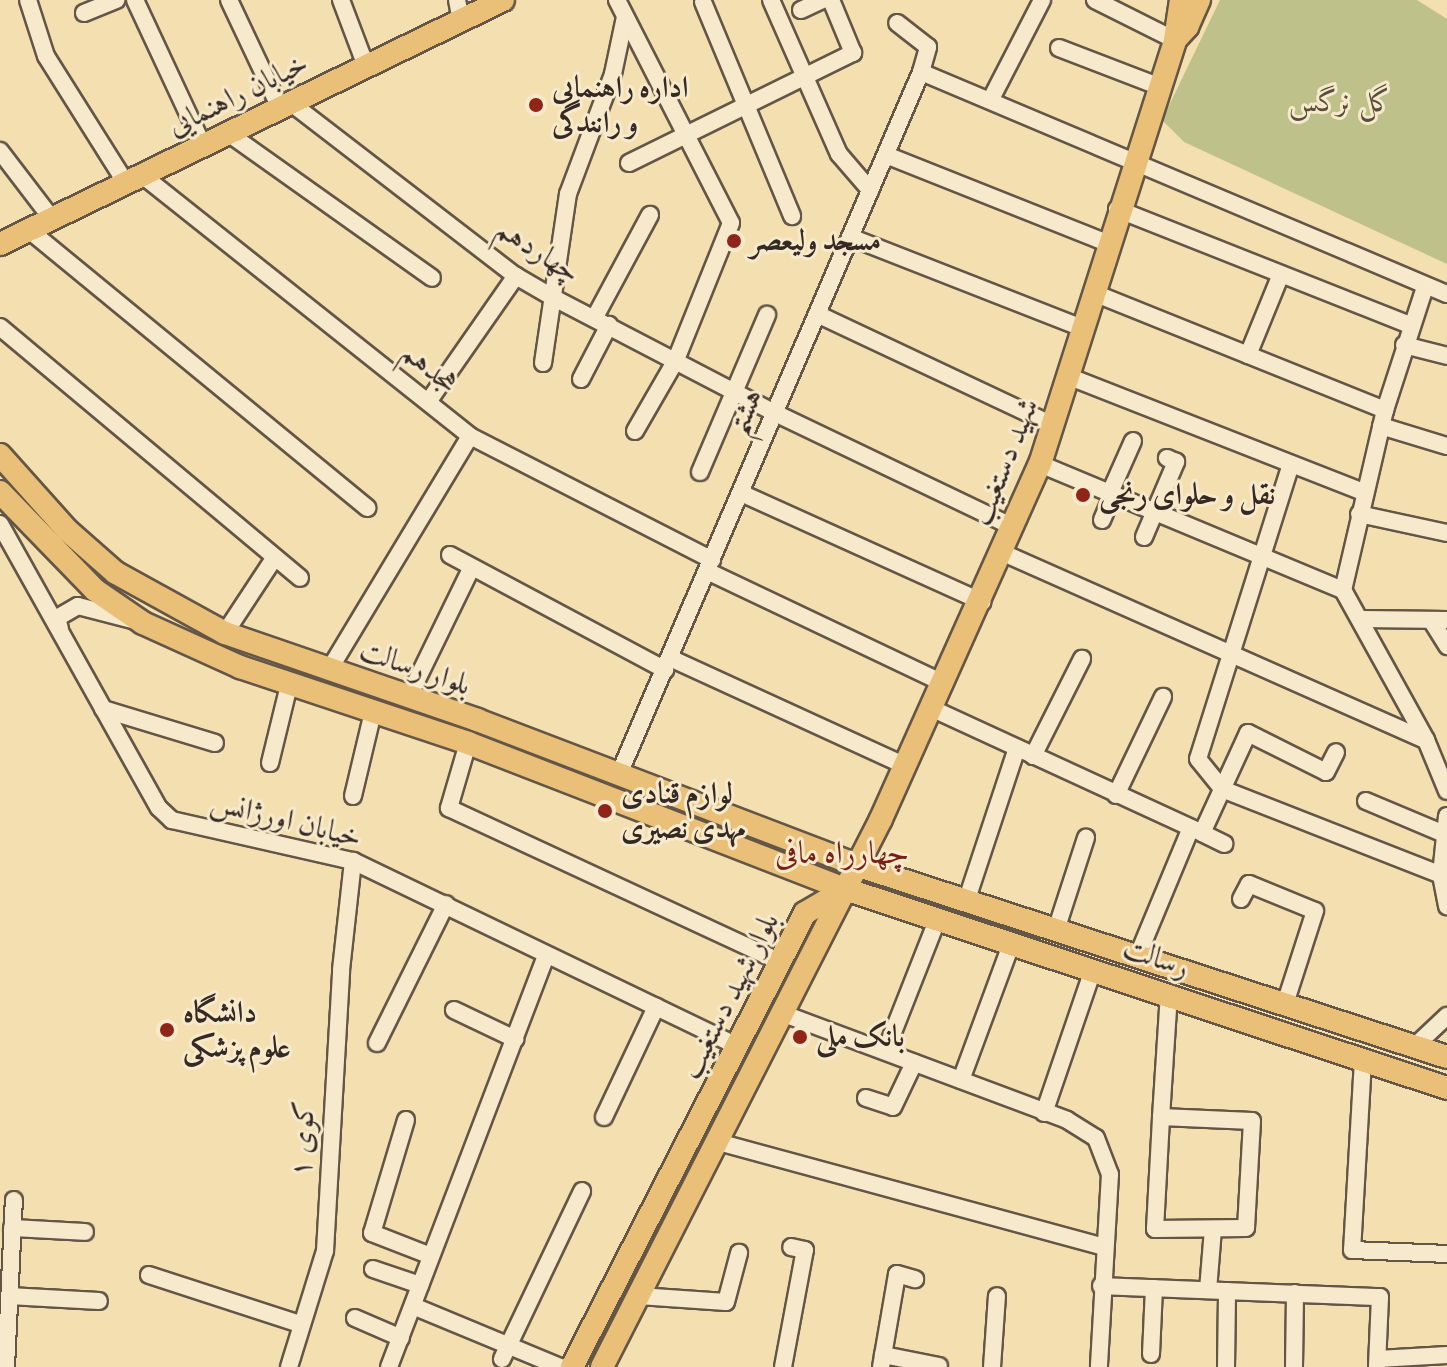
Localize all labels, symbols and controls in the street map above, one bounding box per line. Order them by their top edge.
street label: خیابان راهنمایی [162,46,314,144]
place label: اداره راهنمایی و رانندگی [552,70,688,140]
park label: گل نرگس [1288,84,1394,120]
marker: اداره راهنمایی و رانندگی [527,96,545,114]
street label: چهاردهم [489,211,587,291]
place label: مسجد ولیعصر [750,223,881,259]
marker: مسجد ولیعصر [725,232,743,250]
street label: هجدهم [394,334,466,402]
street label: هشتم [719,383,771,441]
street label: شهید دستغیب [963,393,1047,531]
place label: نقل و حلوای رنجی [1099,477,1275,513]
marker: نقل و حلوای رنجی [1074,486,1092,504]
street label: بلوار رسالت [355,632,475,704]
place label: لوازم قنادی مهدی نصیری [621,776,745,846]
street label: خیابان اورژانس [207,784,365,856]
marker: لوازم قنادی مهدی نصیری [596,802,614,820]
district label: چهارراه مافی [775,834,909,872]
street label: بلوار شهید دستغیب [673,907,787,1085]
street label: رسالت [1118,930,1194,986]
place label: دانشگاه علوم پزشکی [183,995,291,1066]
place label: بانک ملی [816,1019,905,1055]
marker: دانشگاه علوم پزشکی [158,1021,176,1039]
marker: بانک ملی [791,1028,809,1046]
street label: کوی ۱ [283,1100,323,1178]

